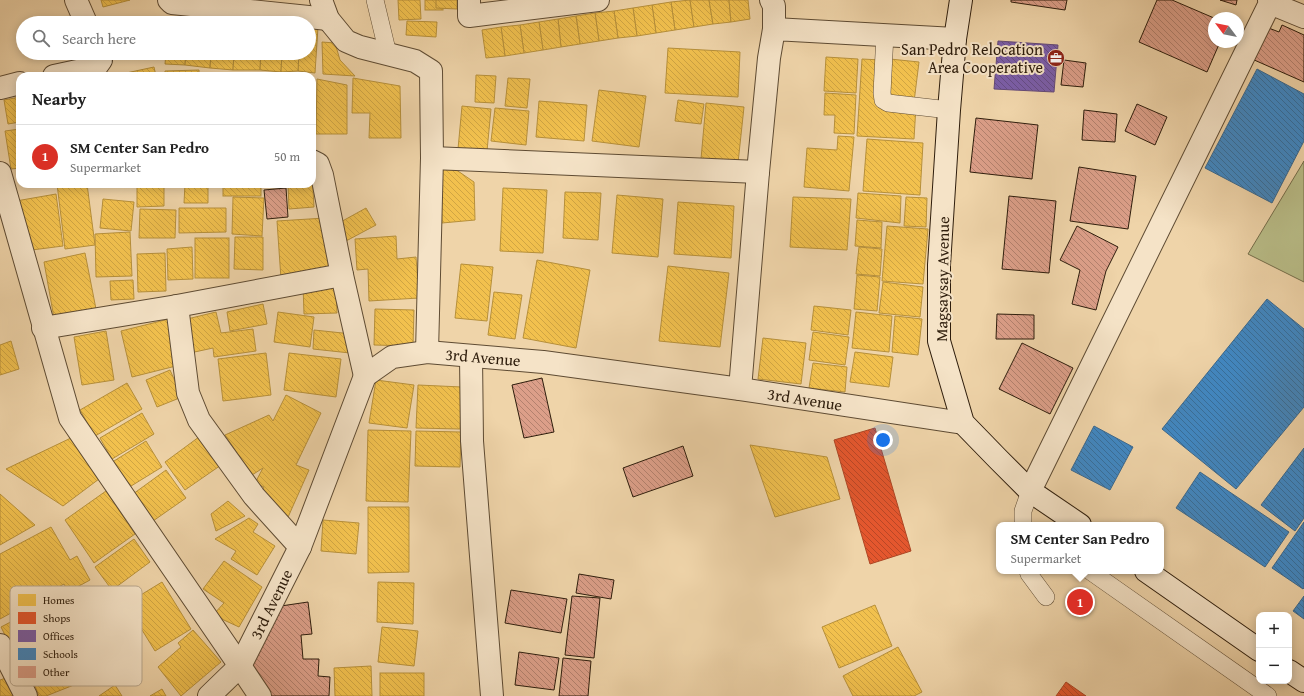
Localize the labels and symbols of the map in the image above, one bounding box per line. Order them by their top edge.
north arrow [1208,12,1244,48]
place label: San Pedro Relocation Area Cooperative [901,37,1043,79]
office icon: San Pedro Relocation Area Cooperative [1046,48,1066,68]
street label: Magsaysay Avenue [929,216,955,342]
street label: 3rd Avenue [444,342,522,372]
street label: 3rd Avenue [766,381,844,417]
your location [873,430,893,450]
street label: 3rd Avenue [244,565,298,643]
legend [10,586,142,686]
pin: 1 [1067,587,1093,617]
text: Homes [43,592,74,608]
text: Shops [43,610,70,626]
text: Offices [43,628,74,644]
text: Schools [43,646,78,662]
text: Other [43,664,70,680]

